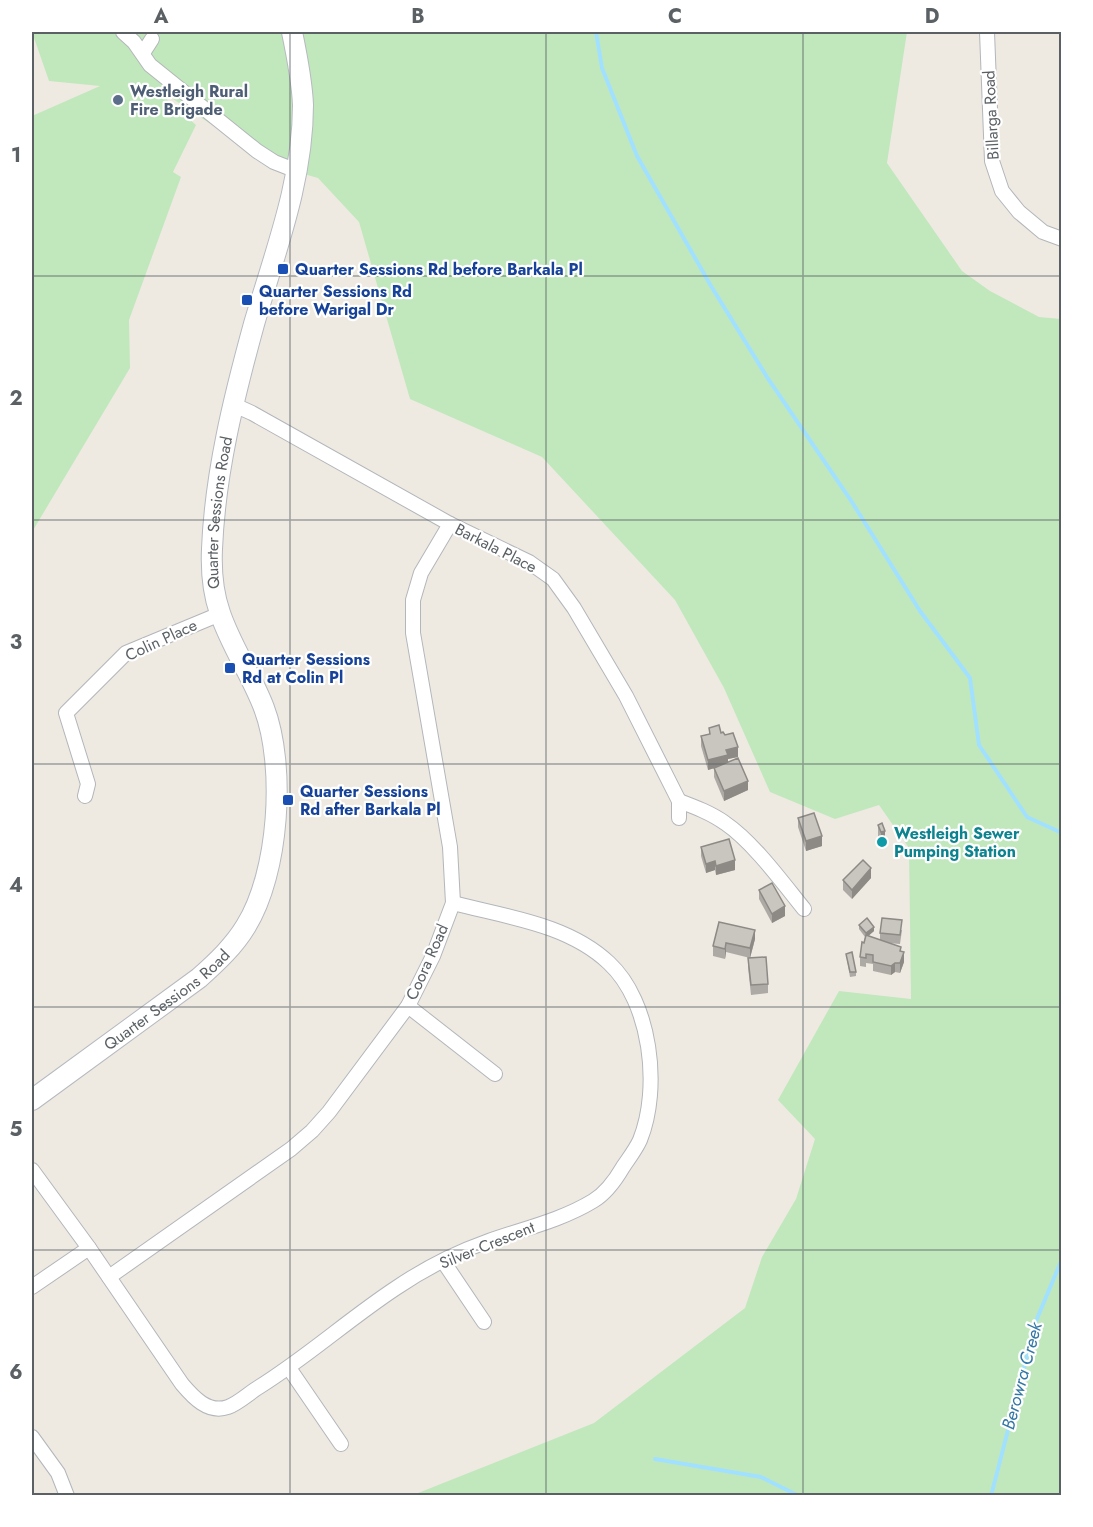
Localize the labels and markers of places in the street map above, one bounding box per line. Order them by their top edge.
place label: Westleigh Rural Fire Brigade [130,80,248,121]
marker: Westleigh Rural Fire Brigade [111,93,125,107]
place label: Quarter Sessions Rd before Barkala Pl [295,258,583,281]
marker: Quarter Sessions Rd before Barkala Pl [276,262,290,276]
place label: Quarter Sessions Rd before Warigal Dr [259,280,412,321]
marker: Quarter Sessions Rd before Warigal Dr [240,293,254,307]
place label: Quarter Sessions Rd at Colin Pl [242,648,370,689]
marker: Quarter Sessions Rd at Colin Pl [223,661,237,675]
place label: Quarter Sessions Rd after Barkala Pl [300,780,441,821]
marker: Quarter Sessions Rd after Barkala Pl [281,793,295,807]
place label: Westleigh Sewer Pumping Station [894,822,1020,863]
marker: Westleigh Sewer Pumping Station [875,835,889,849]

